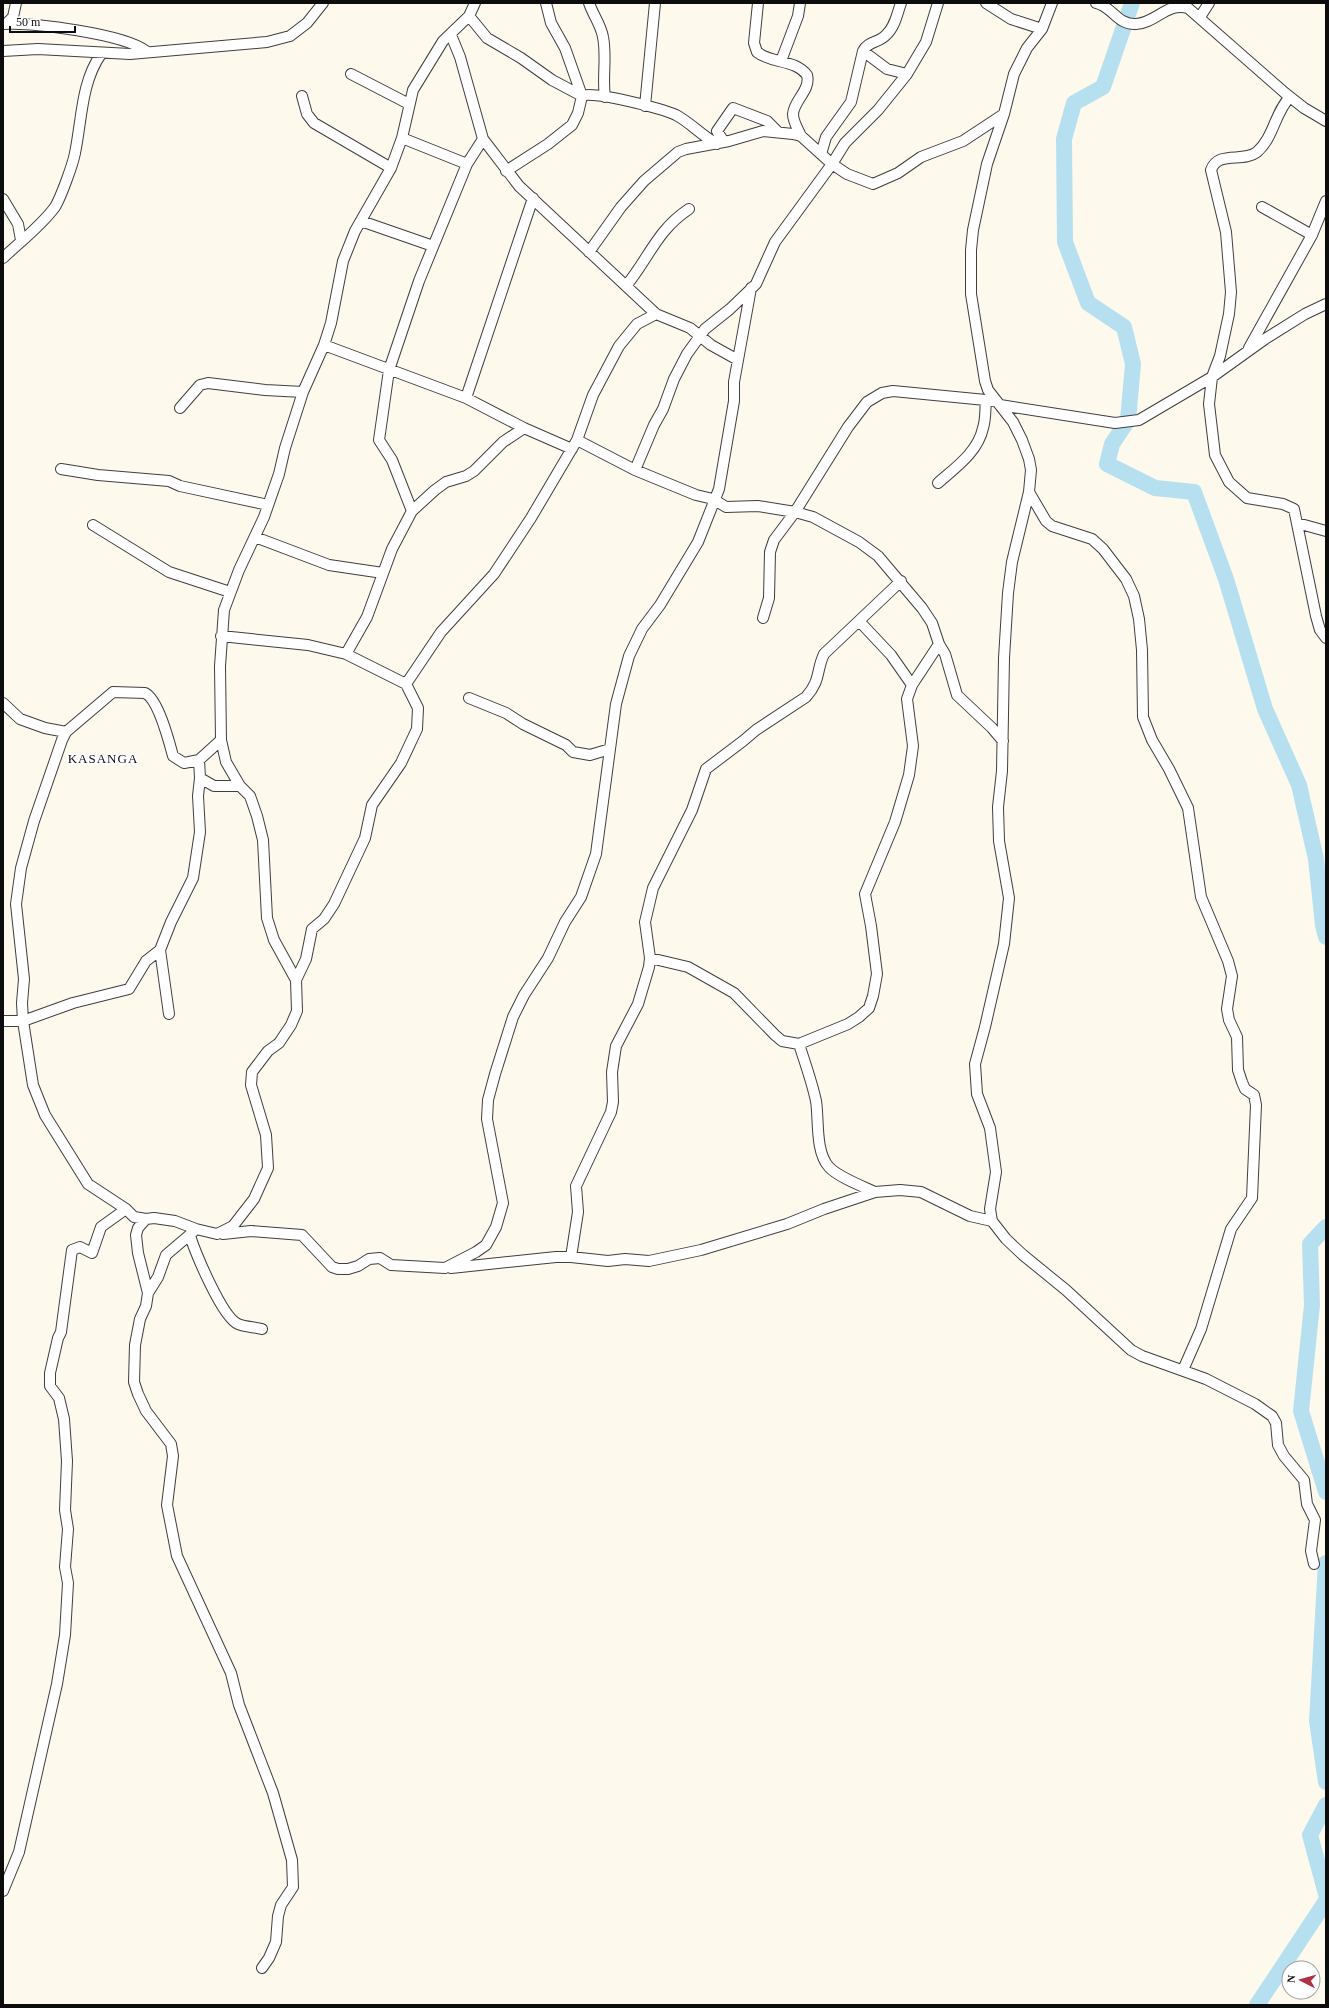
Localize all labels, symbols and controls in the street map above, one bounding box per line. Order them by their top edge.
scale bar [10,8,75,34]
text: 50 m [16,15,41,29]
district label: KASANGA [68,751,138,766]
north arrow [1281,1960,1321,2000]
text: N [1285,1974,1297,1984]

